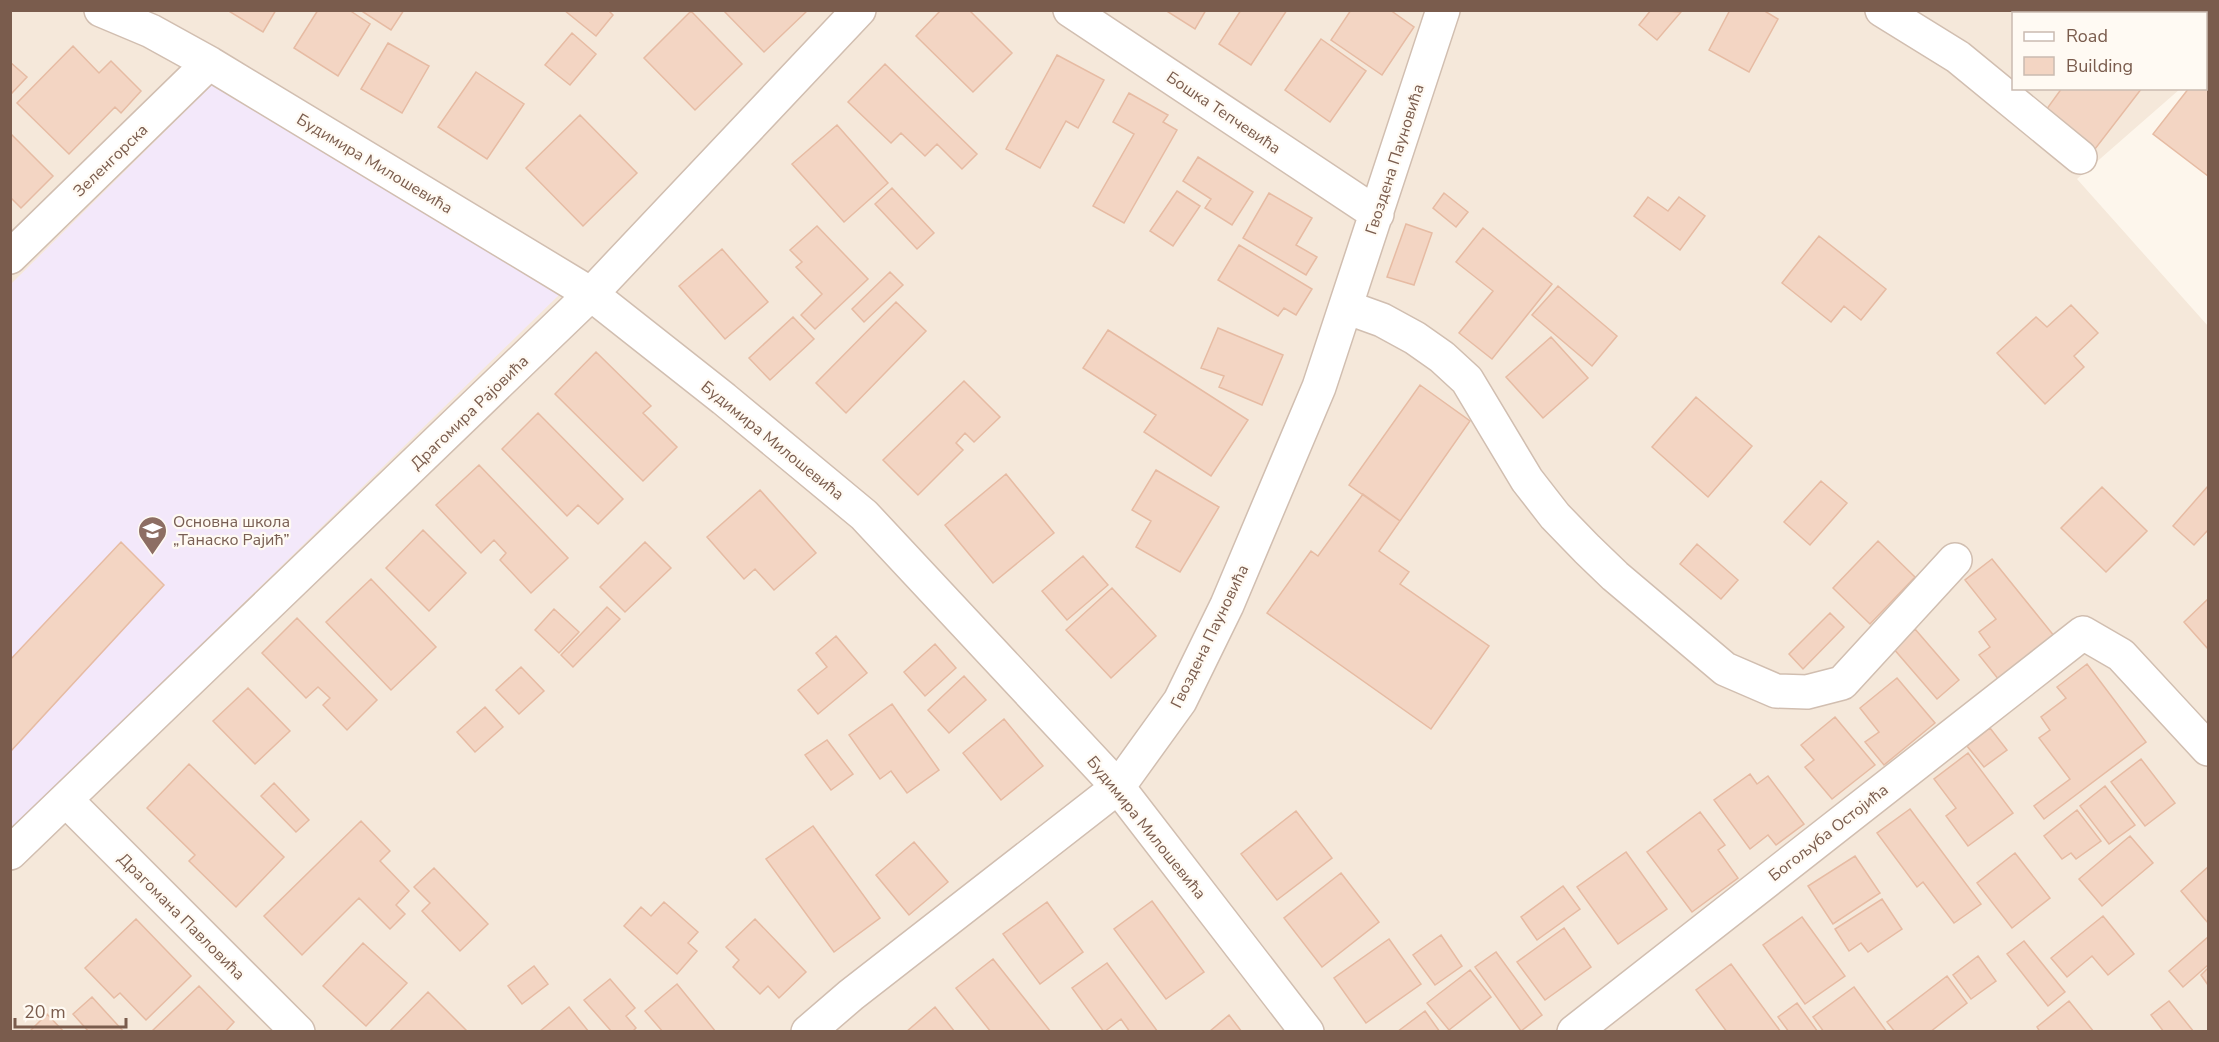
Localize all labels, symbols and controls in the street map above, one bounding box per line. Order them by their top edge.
legend [2012,12,2207,90]
text: Road [2066,24,2108,48]
text: Building [2066,54,2133,78]
street label: Бошка Тепчевића [1162,66,1285,159]
street label: Гвоздена Пауновића [1360,81,1430,237]
street label: Будимира Милошевића [292,108,457,219]
street label: Зеленгорска [68,119,153,202]
street label: Драгомира Рајовића [406,351,534,475]
street label: Будимира Милошевића [696,376,849,505]
place label: Основна школа „Танаско Рајић” [173,511,290,551]
school or university icon: Основна школа „Танаско Рајић” [136,514,168,556]
street label: Гвоздена Пауновића [1166,561,1254,712]
street label: Будимира Милошевића [1082,751,1211,904]
street label: Богољуба Остојића [1764,779,1893,886]
street label: Драгомана Павловића [113,848,250,985]
scale bar [15,991,126,1029]
text: 20 m [24,1000,66,1024]

